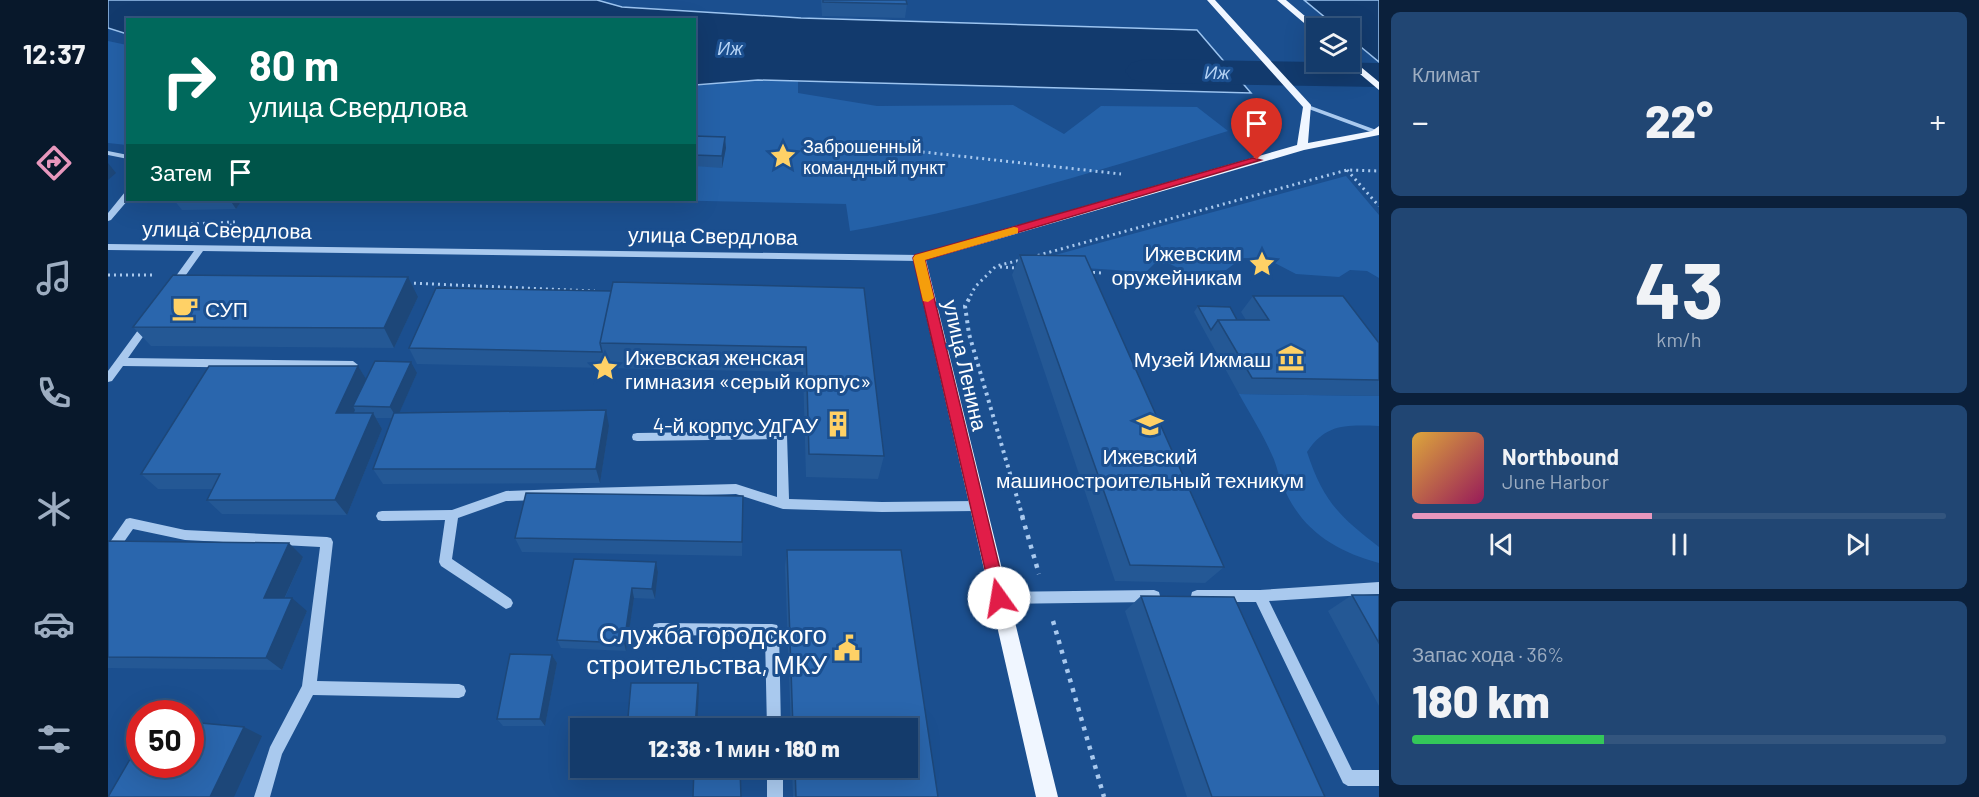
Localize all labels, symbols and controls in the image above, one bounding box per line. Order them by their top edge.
map controls [1306,18,1360,72]
button: layers [1306,18,1360,72]
text: 12:37 [23,37,85,69]
water label: Иж [717,37,744,59]
text: 80 m [249,39,339,89]
icon: right [150,42,228,120]
water label: Иж [1204,61,1231,83]
text: Климат [1412,62,1480,86]
text: улица Свердлова [249,90,467,122]
text: 22° [1645,93,1713,147]
pin [1231,98,1282,160]
text: − [1412,101,1429,141]
text: + [1929,101,1946,141]
icon: arrive [1240,107,1273,140]
place label: Заброшенный командный пункт [803,135,945,178]
place icon: Заброшенный командный пункт [768,141,798,171]
icon: directions [33,142,75,184]
icon: arrive [224,156,257,189]
text: Затем [150,159,212,185]
street label: улица Свердлова [142,215,312,243]
street label: улица Свердлова [628,221,798,249]
place label: Ижевским оружейникам [1112,240,1242,289]
text: 43 [1634,241,1724,335]
place icon: Ижевским оружейникам [1247,249,1277,279]
icon: music [33,257,75,299]
cafe icon: СУП [170,293,200,323]
place label: СУП [205,296,248,321]
street label: улица Ленина [939,297,993,433]
text: km/h [1656,327,1702,351]
museum icon: Музей Ижмаш [1276,343,1306,373]
place label: Ижевская женская гимназия «серый корпус» [625,344,871,393]
place label: Музей Ижмаш [1134,346,1271,371]
place icon: Ижевская женская гимназия «серый корпус» [590,353,620,383]
icon: phone [33,372,75,414]
building icon: 4-й корпус УдГАУ [823,409,853,439]
school or university icon: Ижевский машиностроительный техникум [1135,410,1165,440]
place label: 4-й корпус УдГАУ [653,412,819,437]
place label: Ижевский машиностроительный техникум [996,443,1304,492]
text: Northbound [1502,443,1619,469]
text: June Harbor [1502,469,1609,493]
icon: climate [33,488,75,530]
icon: previous [1485,528,1518,561]
icon: pause [1663,528,1696,561]
icon: next [1841,528,1874,561]
position arrow [967,566,1031,630]
icon: car [33,603,75,645]
place label: Служба городского строительства, МКУ [586,618,827,679]
public building icon: Служба городского строительства, МКУ [832,633,862,663]
text: Запас хода · 36% [1412,642,1564,666]
text: 180 km [1412,673,1550,727]
speed limit sign: 50 [126,700,204,778]
icon: filters [33,718,75,760]
text: 12:38 · 1 мин · 180 m [648,735,840,761]

